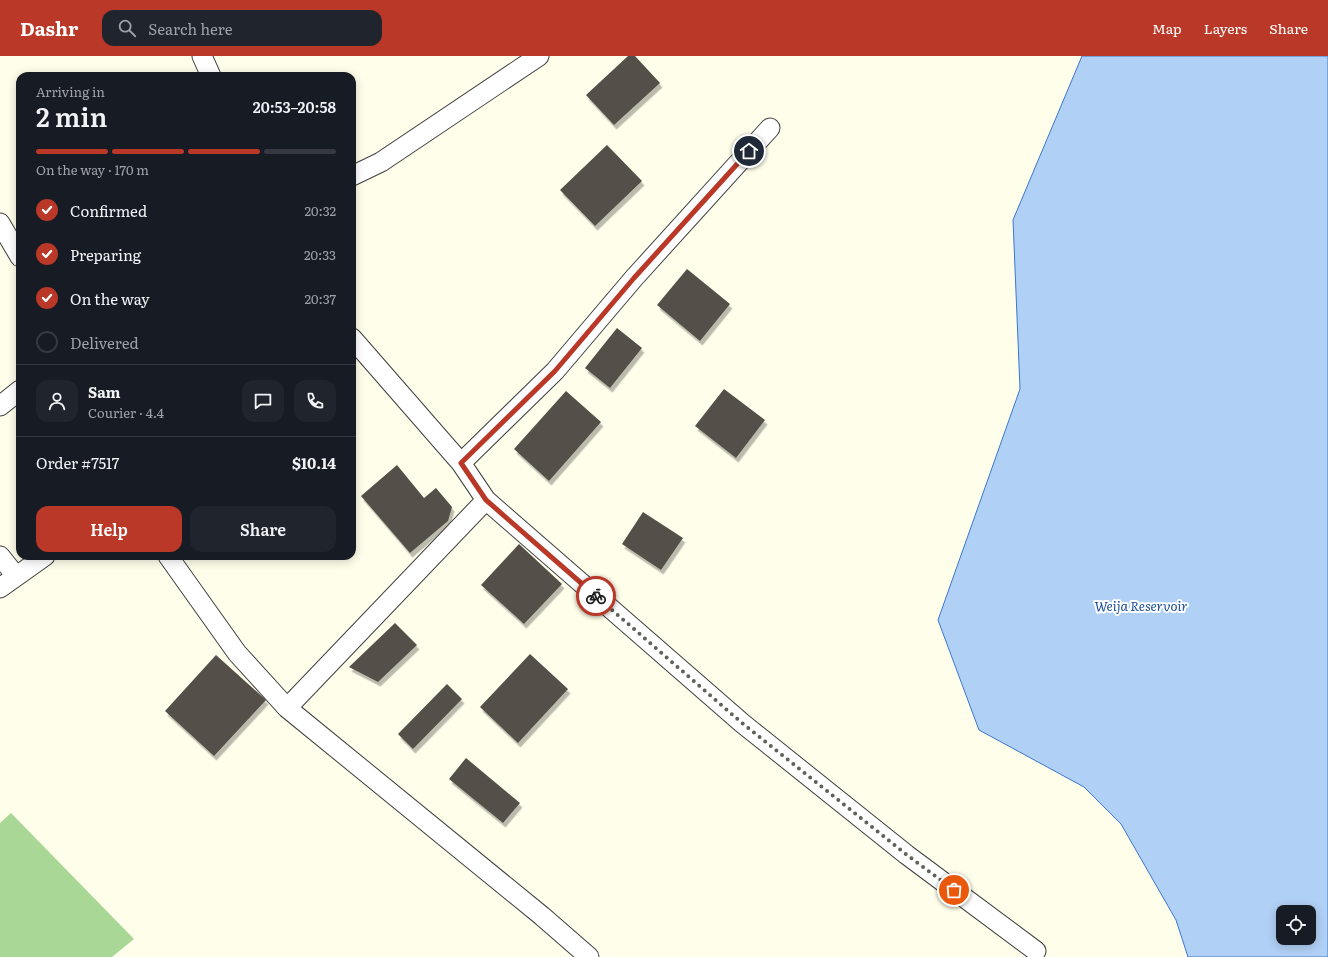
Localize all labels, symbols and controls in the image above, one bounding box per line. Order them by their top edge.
search box [102,10,382,46]
text: Dashr [20,14,78,42]
icon: search [116,17,138,39]
text: Search here [148,17,232,40]
text: Map [1152,18,1182,38]
text: Layers [1204,18,1247,38]
text: Share [1269,18,1308,38]
text: Arriving in [36,82,105,101]
text: 20:53–20:58 [253,95,336,118]
text: 2 min [36,96,107,135]
pin [732,134,766,168]
icon: home [738,140,760,162]
text: On the way · 170 m [36,160,149,179]
icon: check [36,199,58,221]
text: Confirmed [70,199,147,222]
text: 20:32 [304,201,336,220]
icon: check [36,243,58,265]
text: Preparing [70,243,141,266]
text: 20:33 [304,245,336,264]
icon: check [36,287,58,309]
text: On the way [70,287,150,310]
text: 20:37 [304,289,336,308]
text: Delivered [70,331,139,354]
button: person [36,380,78,422]
text: Sam [88,380,121,403]
button: chat [242,380,284,422]
button: phone [294,380,336,422]
text: Courier · 4.4 [88,403,164,422]
text: Order #7517 [36,451,119,474]
text: $10.14 [292,451,336,474]
button: Help [36,506,182,552]
button: Share [190,506,336,552]
courier [576,576,616,616]
icon: bike [585,585,607,607]
water label: Weija Reservoir [1095,596,1187,615]
pin [937,873,971,907]
icon: bag [943,879,965,901]
map controls [1276,905,1316,945]
button: locate [1276,905,1316,945]

